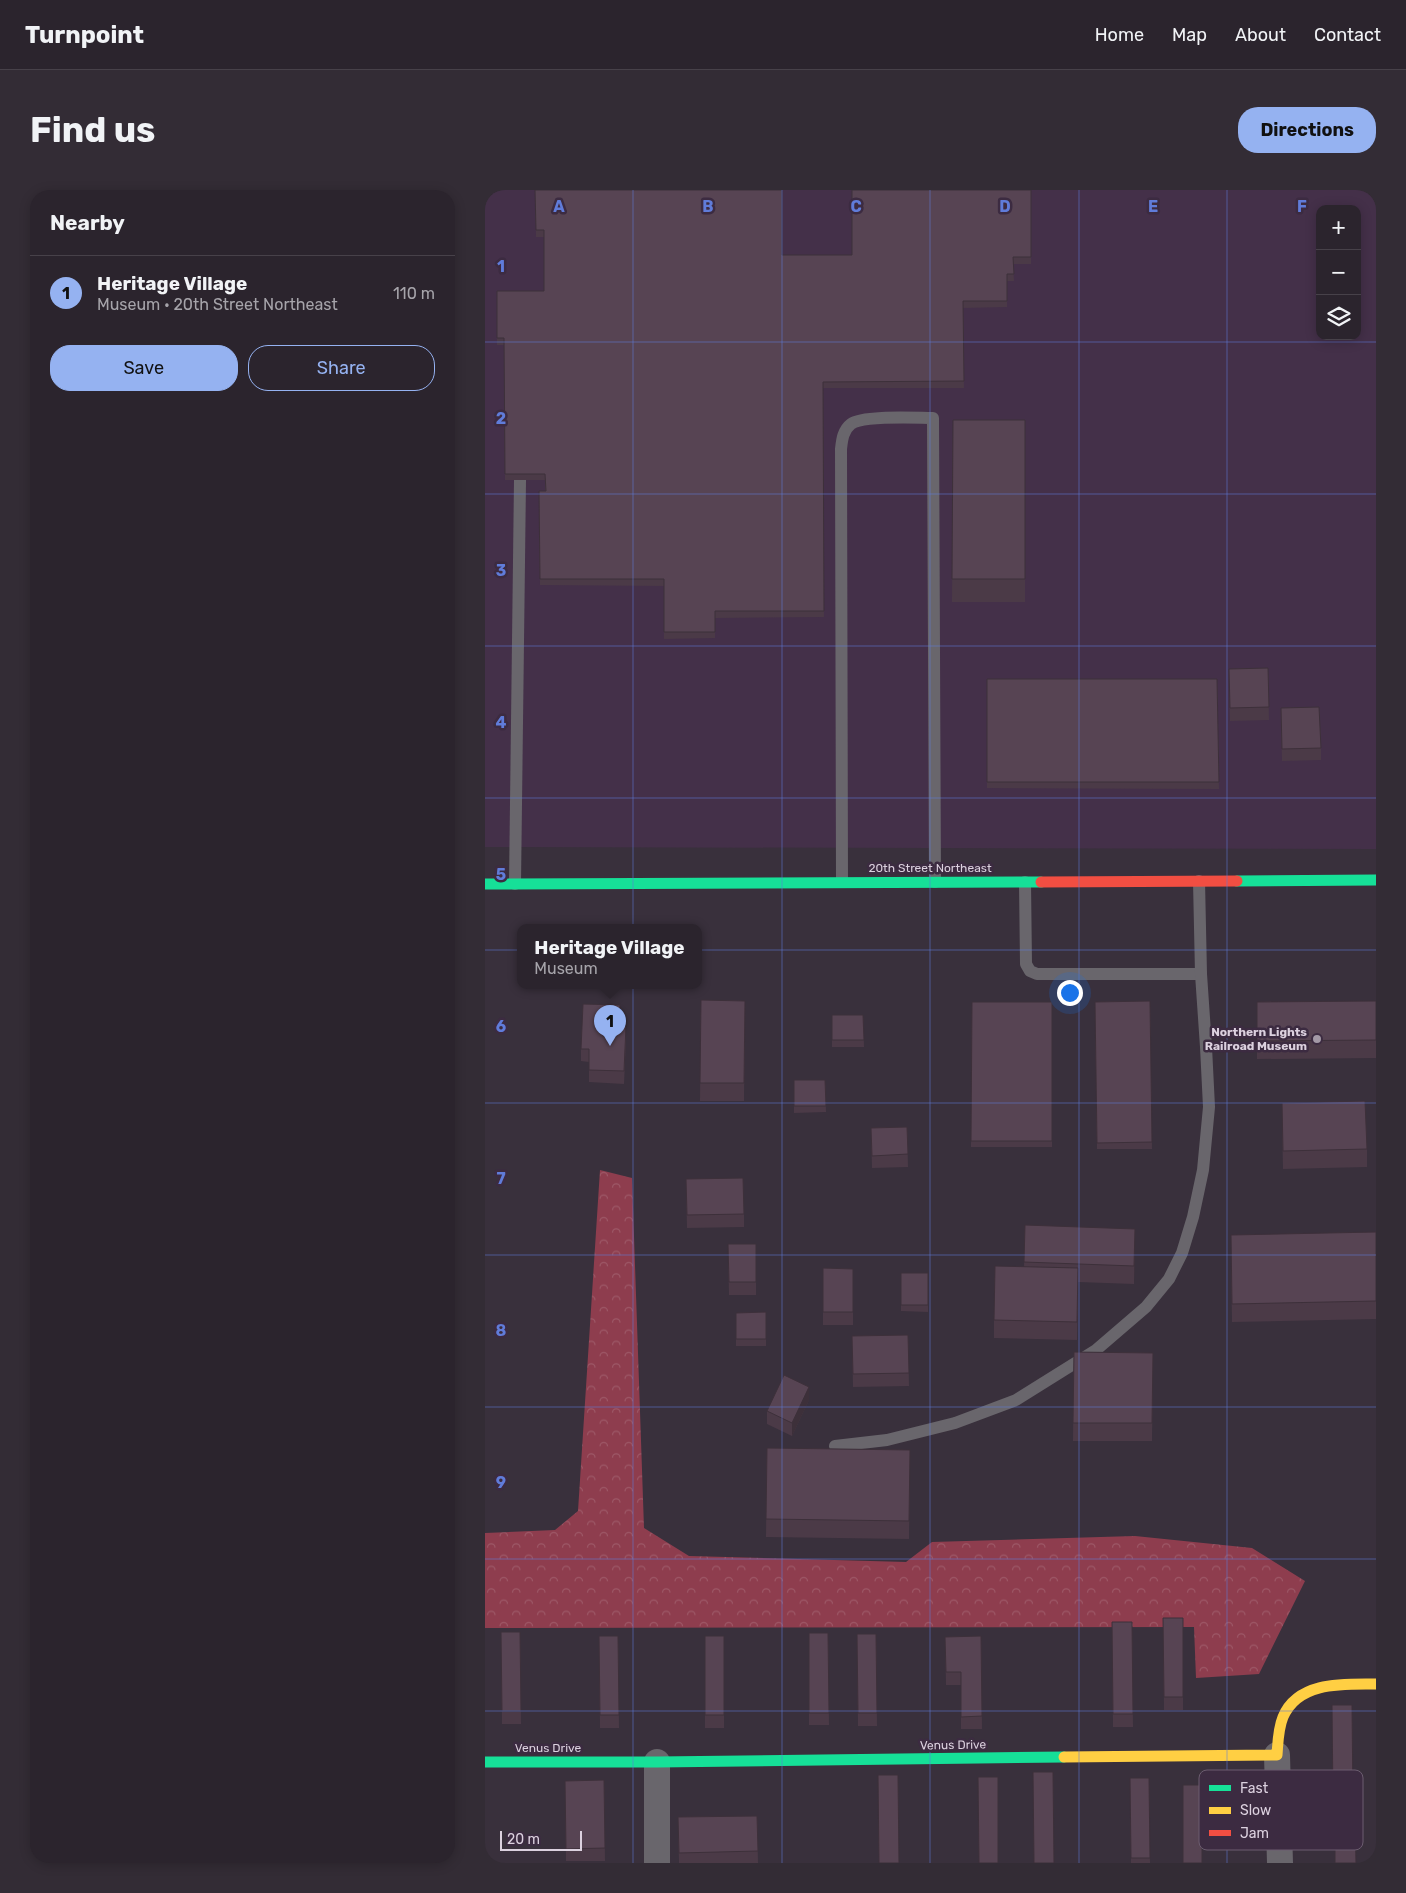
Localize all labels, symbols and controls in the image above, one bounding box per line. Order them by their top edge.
text: Turnpoint [25,21,144,49]
text: Home [1095,24,1144,46]
text: Map [1172,24,1207,46]
text: About [1235,24,1286,46]
text: Contact [1314,24,1381,46]
button: Directions [1238,107,1376,153]
text: Find us [30,109,155,151]
text: A [553,197,565,216]
text: B [702,197,714,216]
text: C [850,197,862,216]
text: D [999,197,1011,216]
text: E [1148,197,1158,216]
text: F [1297,197,1307,216]
map controls [1316,205,1361,340]
button: + [1316,205,1361,250]
text: Nearby [50,210,125,235]
button: − [1316,250,1361,295]
text: 1 [497,257,505,276]
text: Heritage Village [97,272,247,295]
text: 1 [62,284,70,303]
text: 110 m [393,284,435,303]
text: Museum · 20th Street Northeast [97,295,338,314]
button: layers [1316,295,1361,340]
button: Save [50,345,238,391]
button: Share [248,345,435,391]
text: 2 [496,409,506,428]
text: 3 [496,561,506,580]
text: 4 [496,713,507,732]
street label: 20th Street Northeast [868,861,992,875]
text: 5 [496,865,506,884]
popup [517,924,702,989]
text: Heritage Village [534,936,685,959]
text: Museum [534,959,598,978]
your location [1057,980,1083,1006]
pin: 1 [594,1005,626,1046]
text: 6 [496,1017,506,1036]
place label: Northern Lights Railroad Museum [1205,1025,1307,1053]
marker: Northern Lights Railroad Museum [1311,1033,1323,1045]
text: 7 [496,1169,506,1188]
text: 8 [496,1321,507,1340]
text: 9 [496,1473,506,1492]
street label: Venus Drive [920,1737,987,1753]
street label: Venus Drive [515,1741,581,1755]
legend [1199,1770,1363,1850]
text: Fast [1240,1780,1269,1797]
text: Slow [1240,1802,1271,1819]
text: Jam [1240,1825,1269,1842]
scale bar [500,1828,583,1851]
text: 20 m [507,1831,540,1848]

